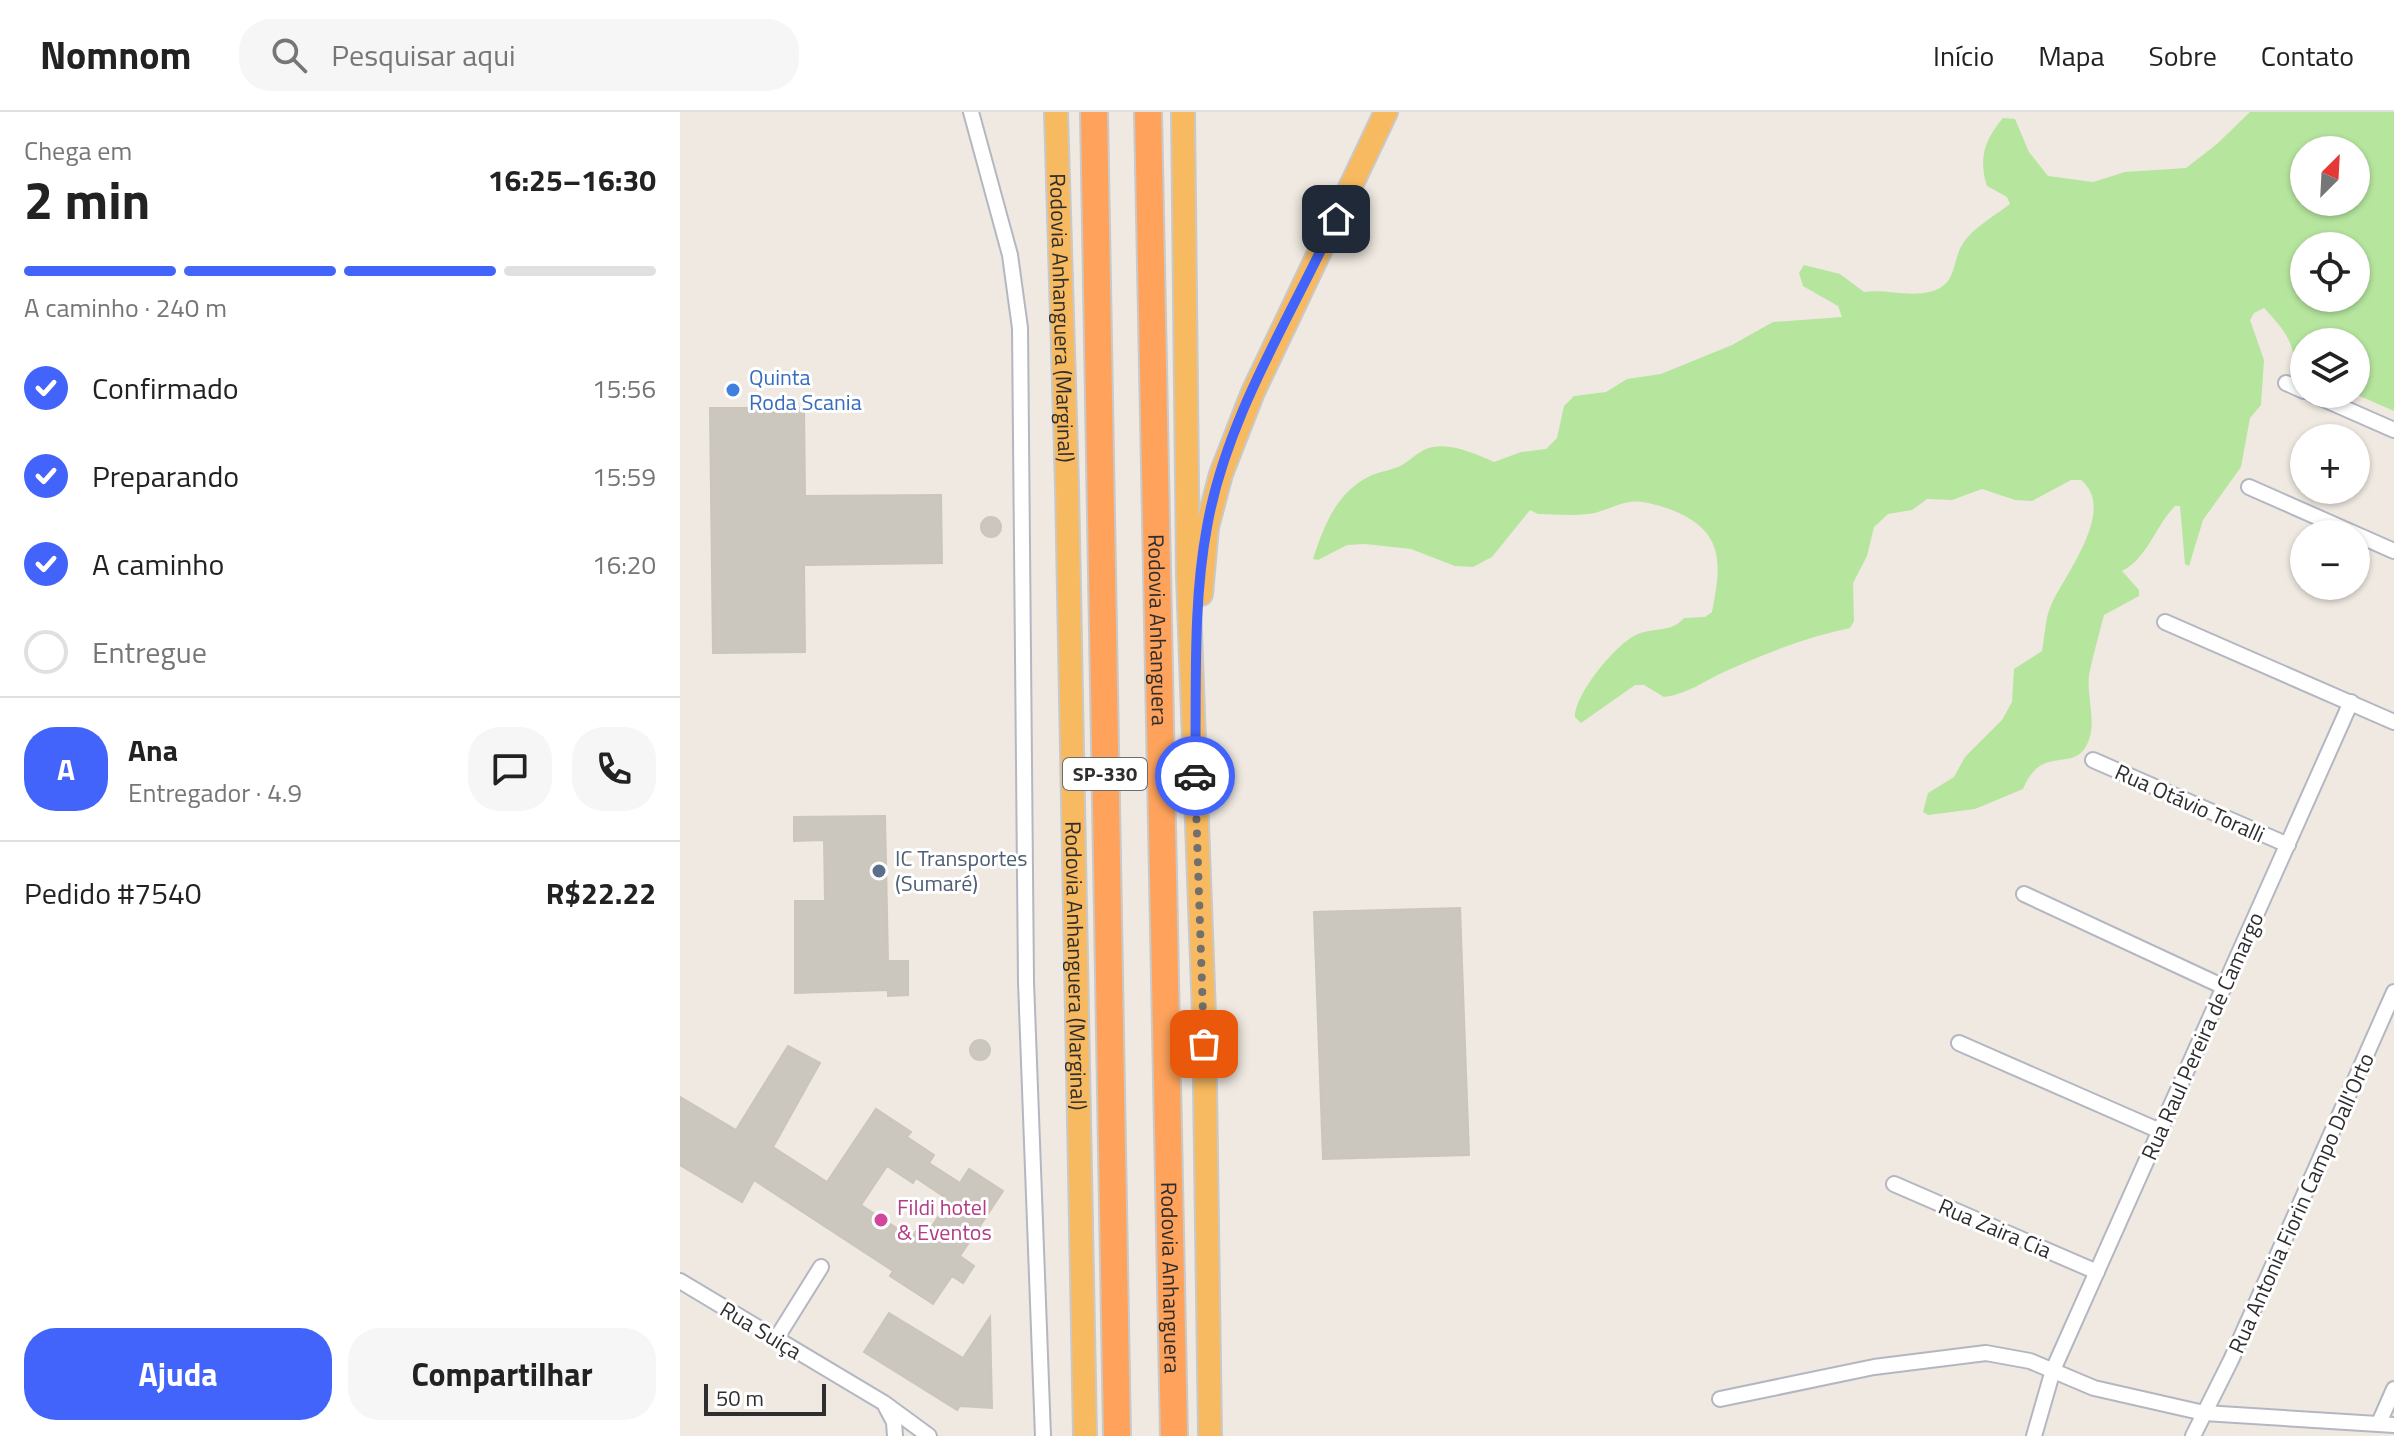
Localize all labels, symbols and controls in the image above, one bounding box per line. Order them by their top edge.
search box [239,19,799,91]
text: Nomnom [40,26,191,84]
text: Pesquisar aqui [331,32,516,78]
icon: search [267,33,311,77]
text: Início [1933,34,1994,77]
text: Mapa [2038,34,2105,77]
text: Sobre [2149,34,2217,77]
text: Contato [2261,34,2354,77]
text: Chega em [24,131,132,170]
north arrow [2290,136,2370,216]
map controls [2290,136,2370,600]
text: 16:25–16:30 [488,157,656,203]
text: 2 min [24,160,150,239]
street label: Rodovia Anhanguera (Marginal) [1041,173,1083,463]
pin [1302,185,1370,253]
icon: home [1314,197,1358,241]
button: locate [2290,232,2370,312]
text: A caminho · 240 m [24,288,227,327]
button: layers [2290,328,2370,408]
place label: Quinta Roda Scania [749,360,862,419]
text: Confirmado [92,365,239,411]
icon: check [24,366,68,410]
text: 15:56 [592,369,656,408]
marker: Quinta Roda Scania [724,381,742,399]
button: + [2290,424,2370,504]
text: Preparando [92,453,239,499]
icon: check [24,454,68,498]
text: 15:59 [592,457,656,496]
button: − [2290,520,2370,600]
street label: Rodovia Anhanguera [1139,534,1177,726]
text: A caminho [92,541,224,587]
icon: check [24,542,68,586]
text: 16:20 [592,545,656,584]
text: Entregue [92,629,207,675]
text: Ana [128,727,178,773]
button: chat [468,727,552,811]
button: phone [572,727,656,811]
courier [1155,736,1235,816]
text: A [57,746,75,792]
icon: car [1173,754,1217,798]
street label: Rua Otávio Toralli [2110,755,2270,851]
road number: SP-330 [1063,758,1147,790]
text: Entregador · 4.9 [128,773,302,812]
street label: Rodovia Anhanguera (Marginal) [1056,821,1096,1111]
place label: IC Transportes (Sumaré) [895,841,1027,900]
marker: IC Transportes (Sumaré) [870,862,888,880]
text: Pedido #7540 [24,870,202,916]
text: R$22.22 [546,870,656,916]
street label: Rua Raul Pereira de Camargo [2132,906,2272,1166]
pin [1170,1010,1238,1078]
icon: bag [1182,1022,1226,1066]
street label: Rua Antonia Fiorin Campo Dall'Orto [2219,1047,2383,1359]
street label: Rodovia Anhanguera [1152,1182,1190,1374]
street label: Rua Zaira Cia [1933,1189,2057,1267]
place label: Fildi hotel & Eventos [897,1190,992,1249]
marker: Fildi hotel & Eventos [872,1211,890,1229]
street label: Rua Suiça [714,1292,808,1368]
button: Ajuda [24,1328,332,1420]
button: Compartilhar [348,1328,656,1420]
scale bar [704,1380,826,1416]
text: 50 m [716,1381,764,1415]

